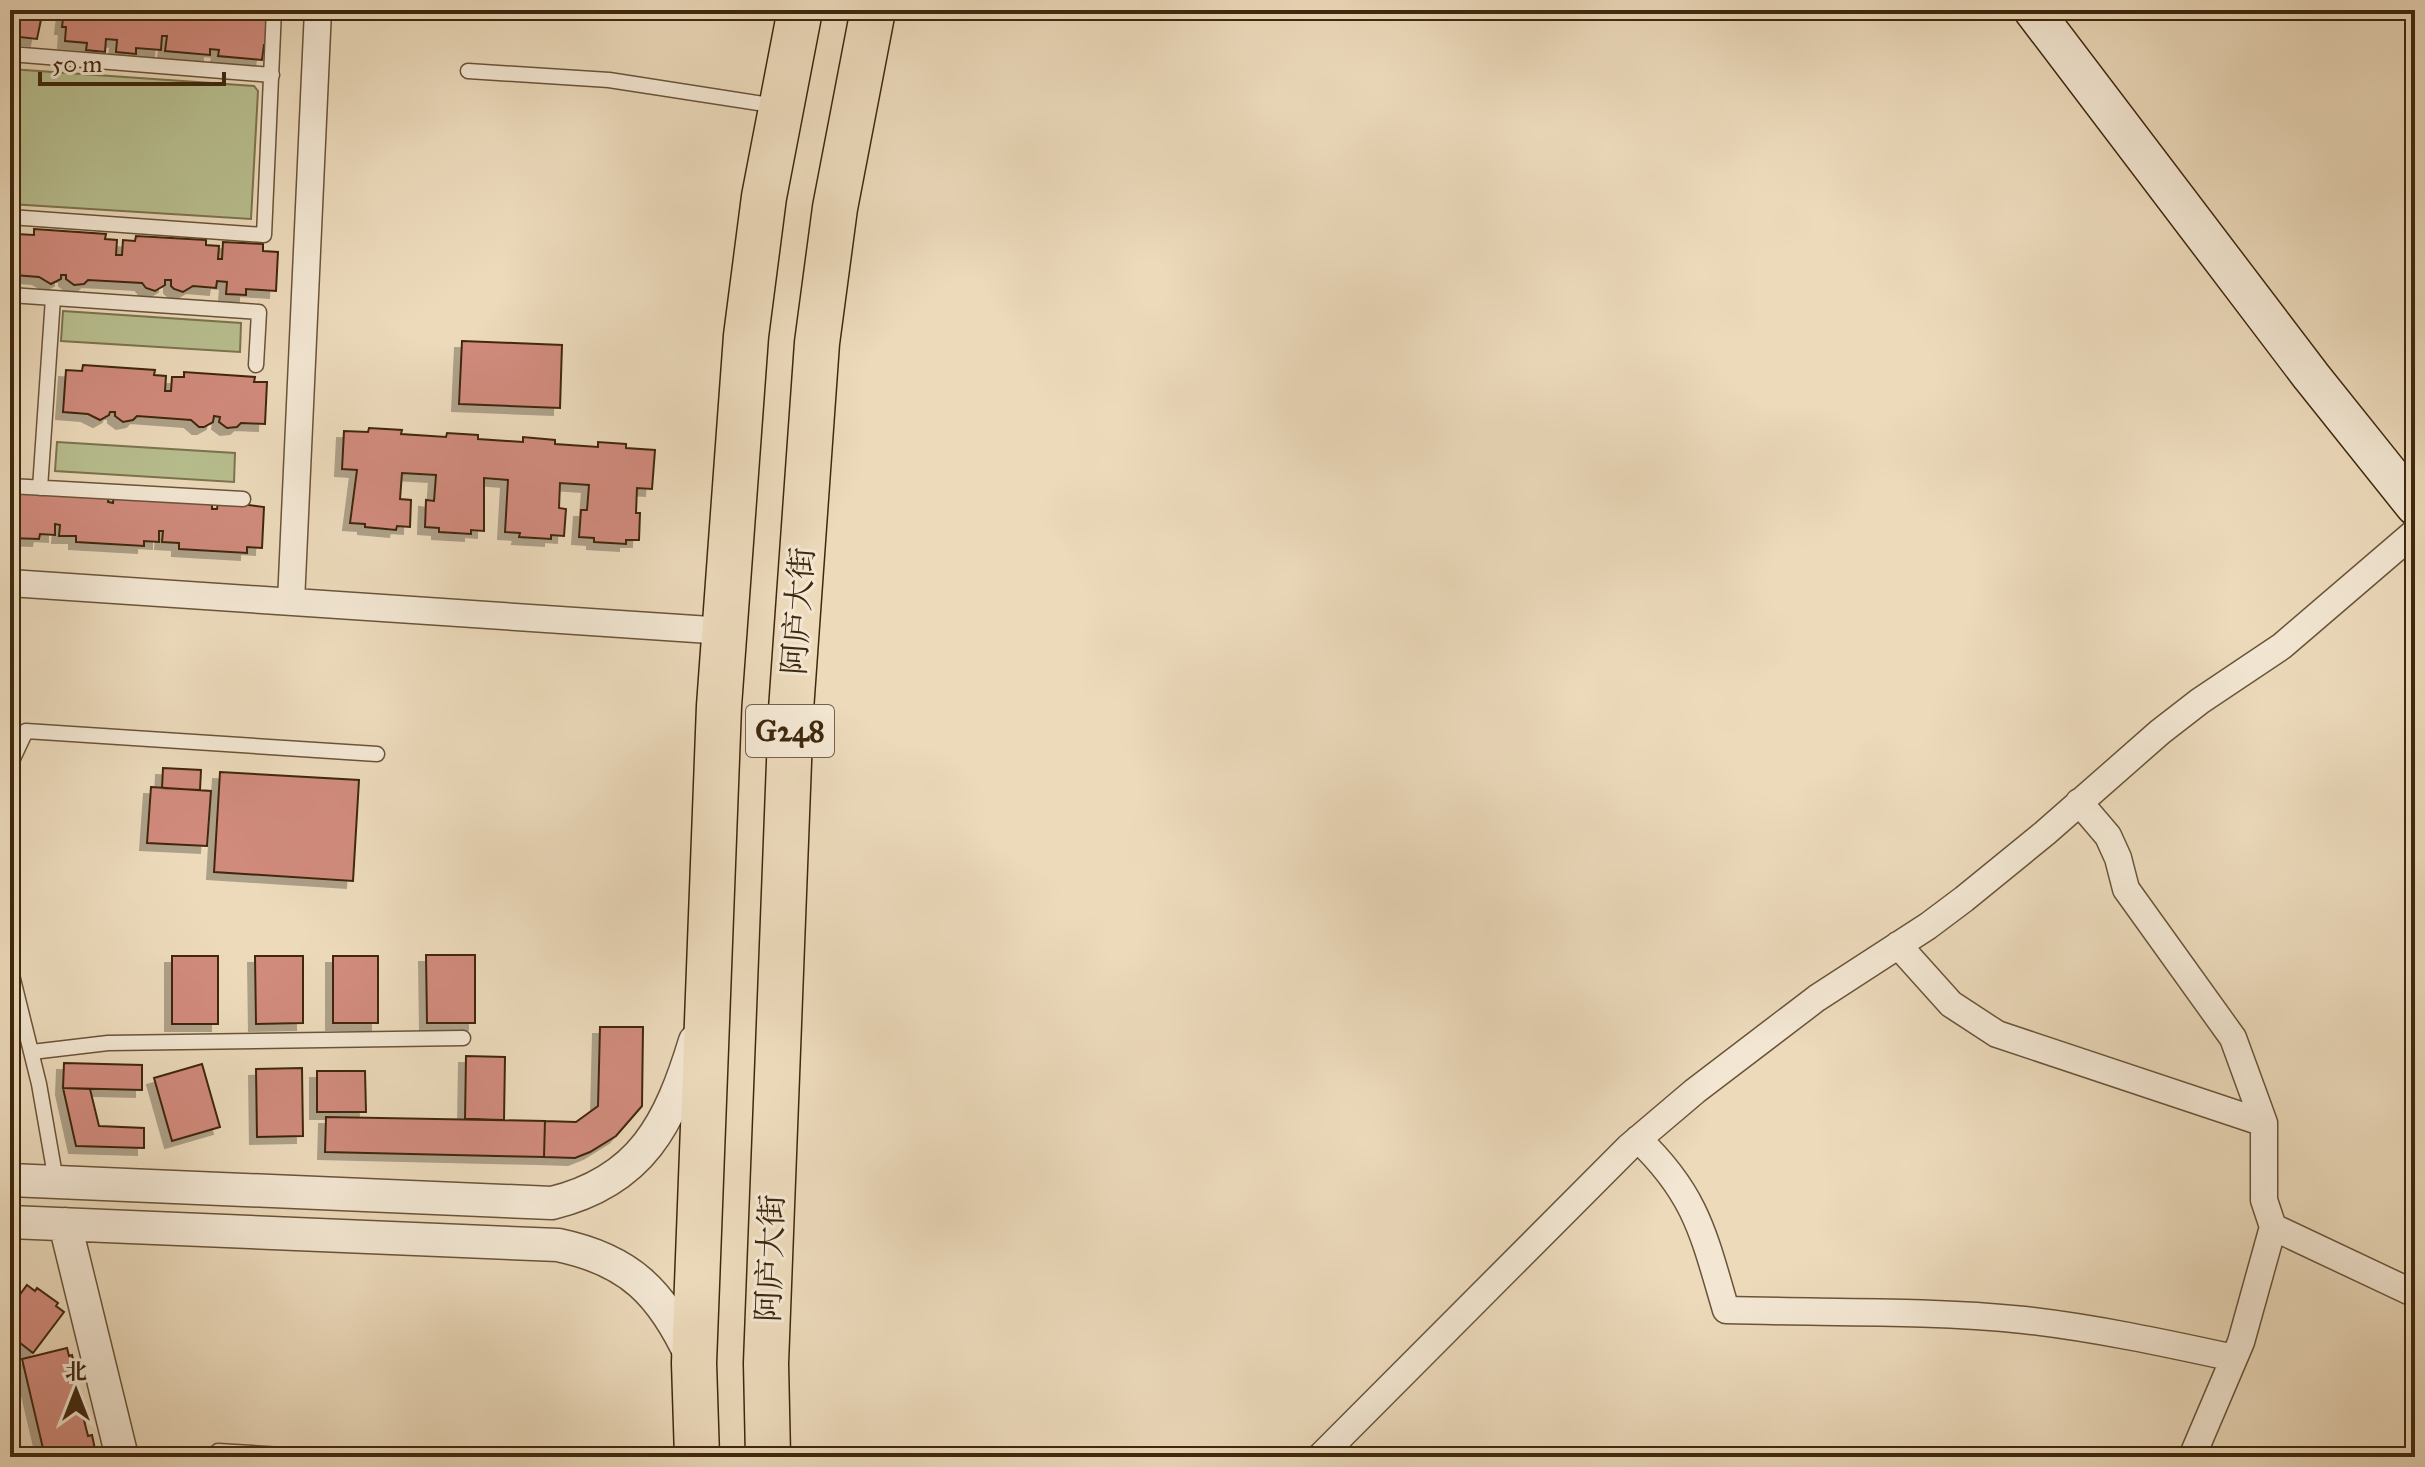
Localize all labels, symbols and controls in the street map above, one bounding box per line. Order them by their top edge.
scale bar [40,36,224,86]
text: 50 m [52,49,102,79]
street label: 阿庐大街 [775,546,822,676]
road number: G248 [746,705,834,757]
street label: 阿庐大街 [749,1193,792,1323]
north arrow [36,1351,116,1431]
text: 北 [65,1358,87,1385]

